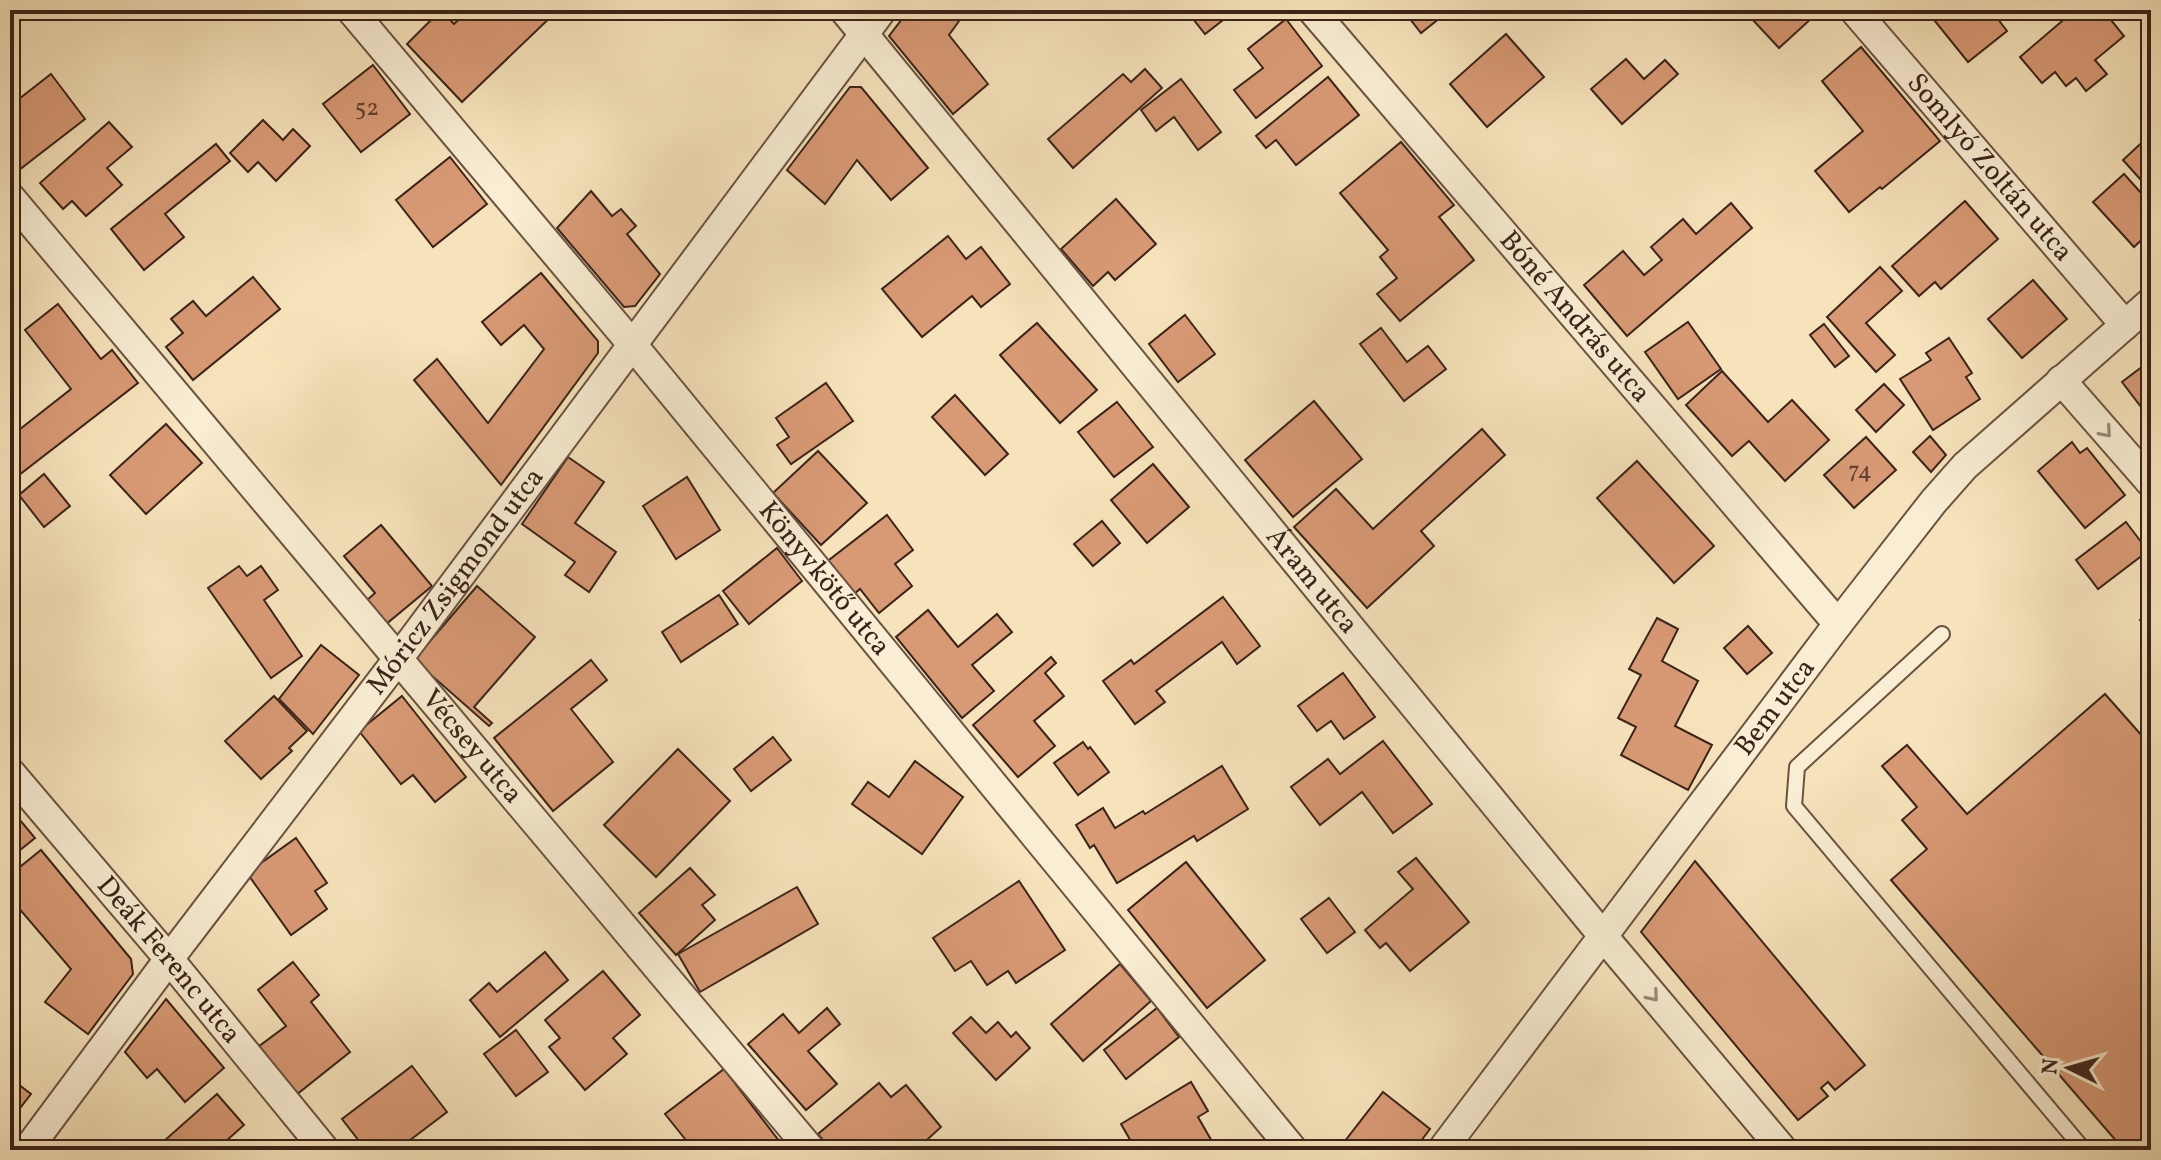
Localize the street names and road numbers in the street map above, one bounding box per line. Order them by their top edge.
street label: Somlyó Zoltán utca [1897,65,2082,270]
street label: Bóné András utca [1490,222,1660,411]
street label: Móricz Zsigmond utca [358,460,554,703]
street label: Könyvkötő utca [749,493,900,665]
street label: Áram utca [1256,519,1367,642]
street label: Bem utca [1726,651,1825,764]
street label: Vécsey utca [412,681,532,812]
street label: Deák Ferenc utca [87,868,250,1052]

